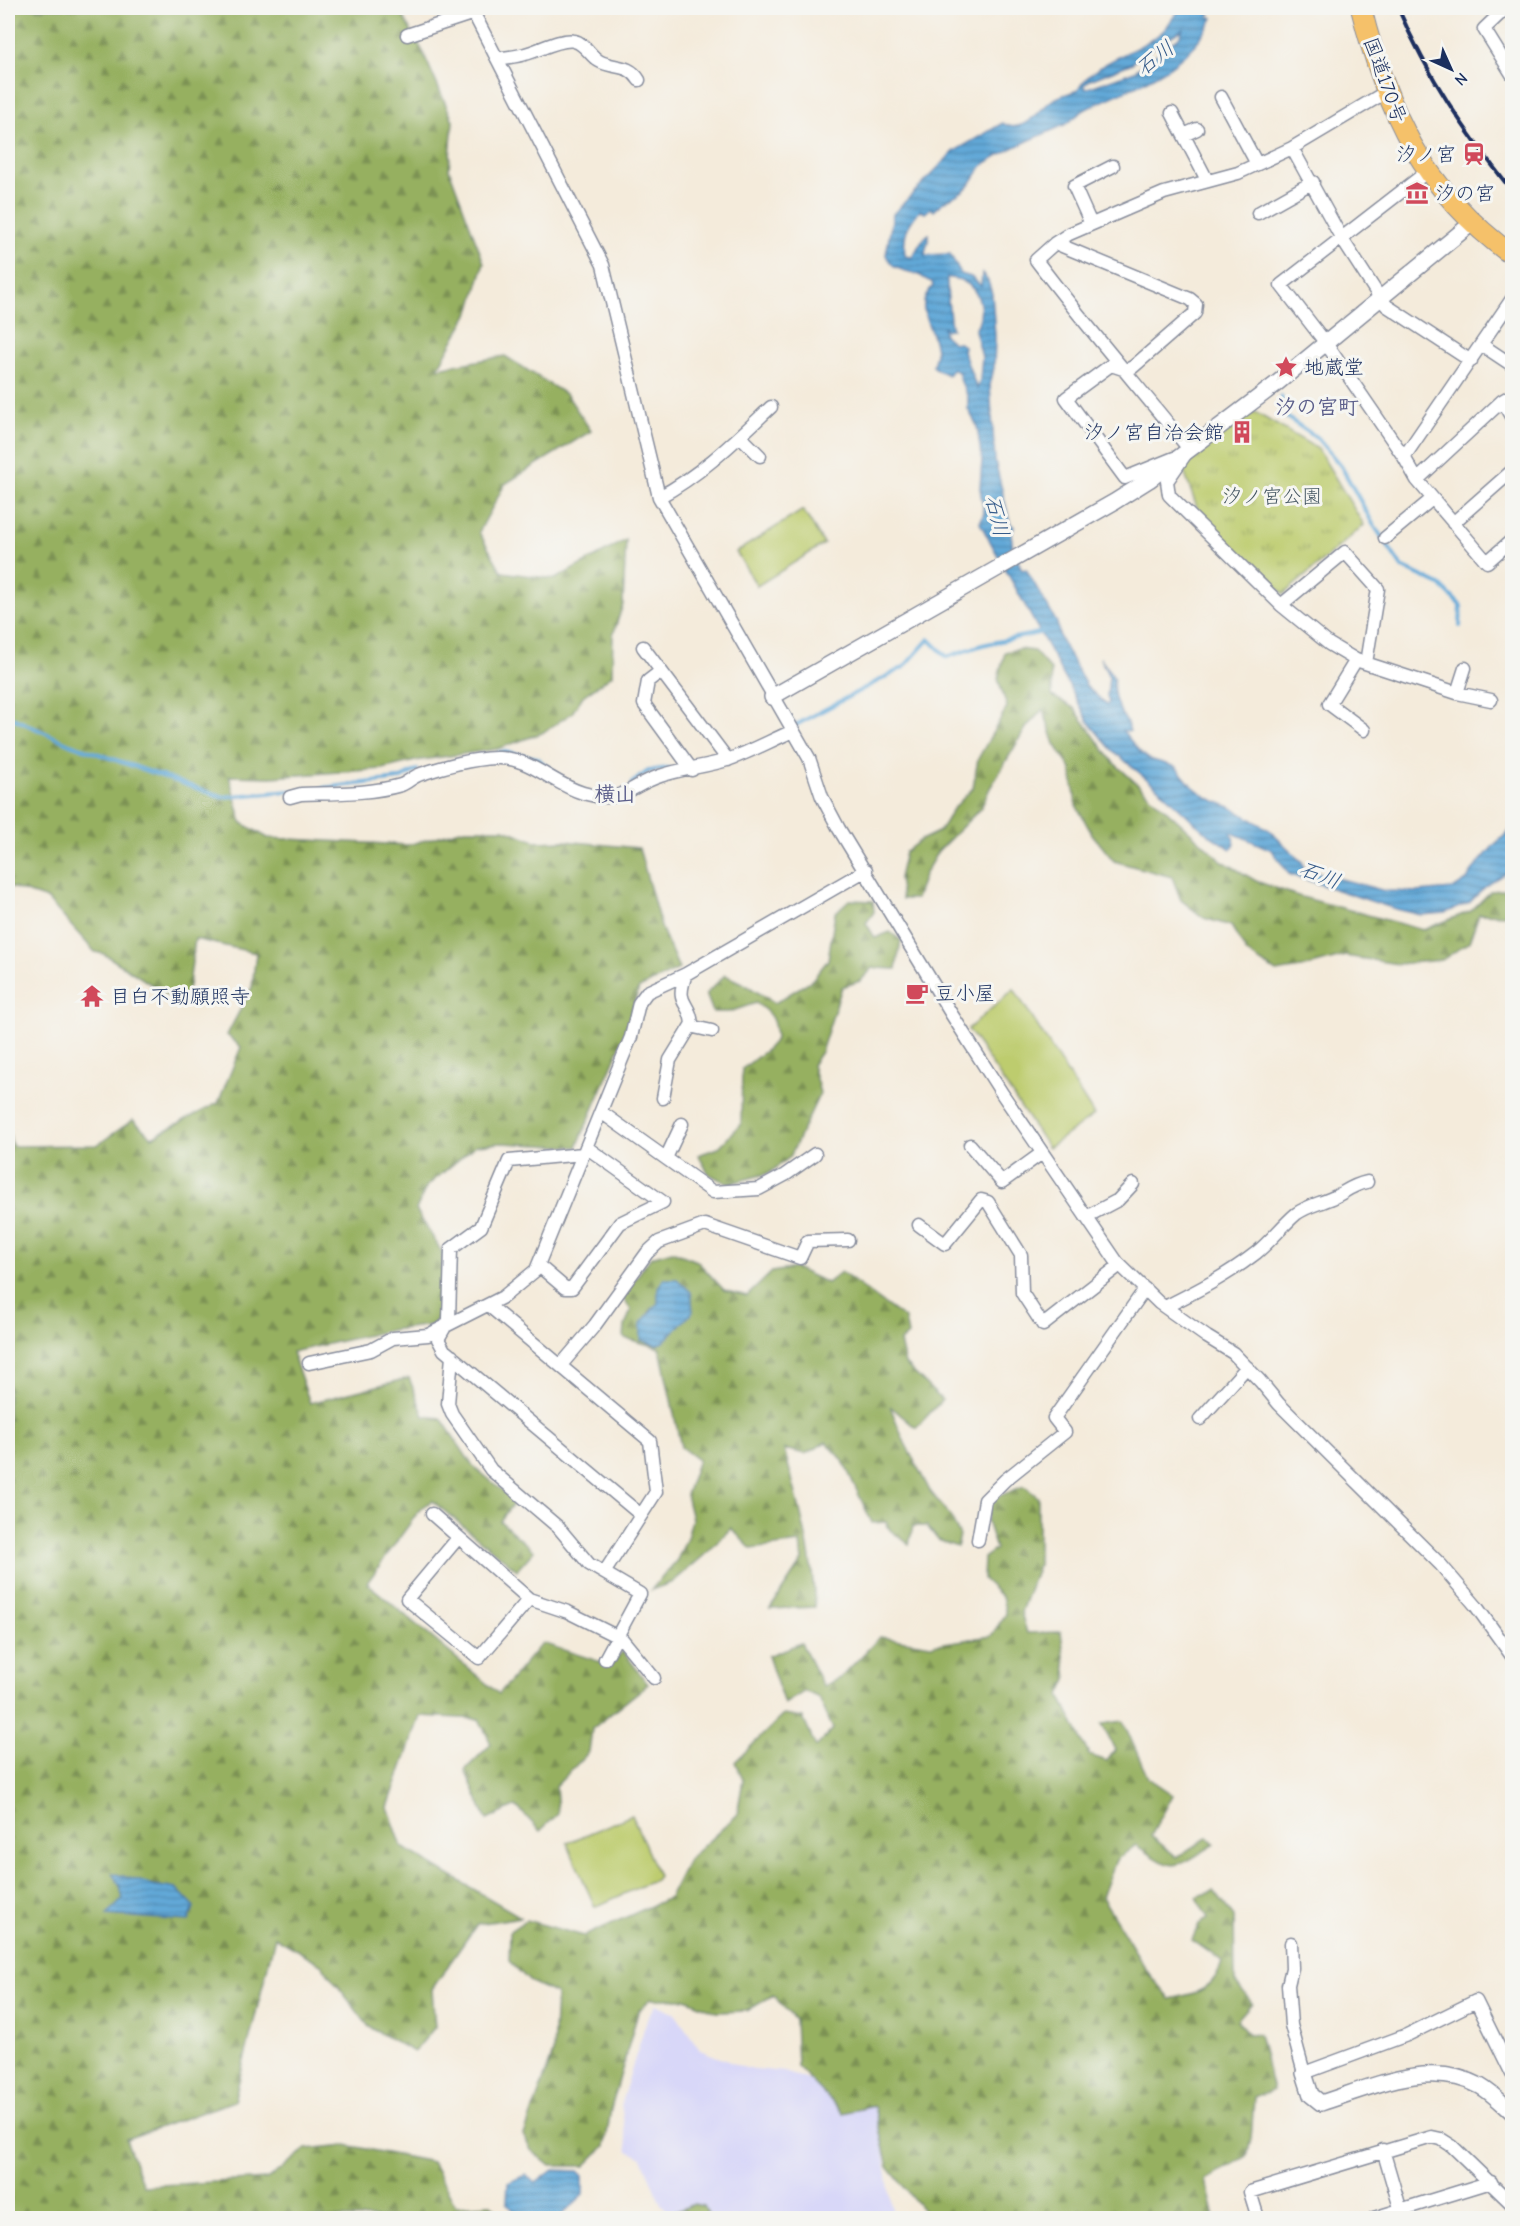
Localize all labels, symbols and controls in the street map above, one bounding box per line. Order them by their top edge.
street label: 国道170号 [1359,34,1411,126]
water label: 石川 [1131,36,1179,80]
north arrow [1421,39,1481,99]
text: N [1451,69,1471,89]
station icon: 汐ノ宮 [1461,141,1487,167]
place label: 汐ノ宮 [1396,143,1456,166]
museum icon: 汐の宮 [1404,180,1430,206]
place label: 汐の宮 [1435,182,1495,205]
place icon: 地蔵堂 [1273,354,1299,380]
place label: 地蔵堂 [1304,356,1364,379]
district label: 汐の宮町 [1275,395,1359,419]
building icon: 汐ノ宮自治会館 [1229,419,1255,445]
place label: 汐ノ宮自治会館 [1084,421,1224,444]
park label: 汐ノ宮公園 [1222,485,1322,508]
water label: 石川 [980,493,1014,539]
district label: 横山 [594,782,636,806]
water label: 石川 [1296,856,1344,894]
cafe icon: 豆小屋 [904,980,930,1006]
place label: 豆小屋 [935,982,995,1005]
temple icon: 目白不動願照寺 [79,983,105,1009]
place label: 目白不動願照寺 [110,985,250,1008]

